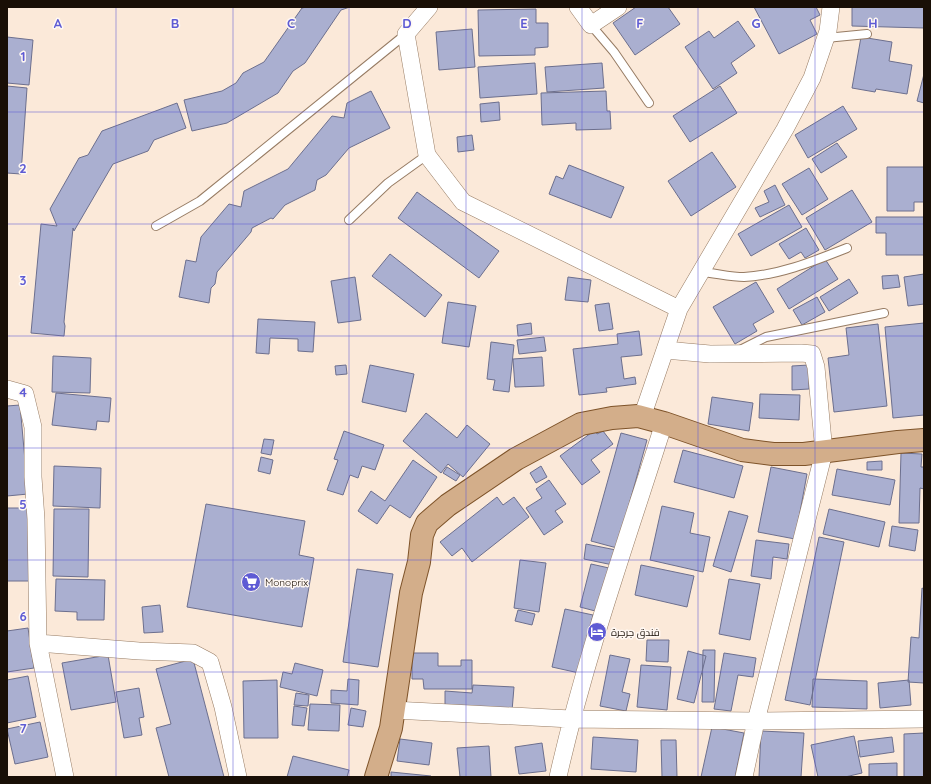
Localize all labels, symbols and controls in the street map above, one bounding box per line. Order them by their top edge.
text: A [54,15,63,31]
text: B [171,15,179,31]
text: C [287,15,295,31]
text: D [402,15,412,31]
text: E [520,15,528,31]
text: F [636,15,644,31]
text: G [751,15,761,31]
text: H [868,15,878,31]
text: 1 [20,48,26,64]
text: 2 [19,160,27,176]
text: 3 [20,272,27,288]
text: 4 [19,384,27,400]
text: 5 [19,496,27,512]
supermarket icon: Monoprix [240,571,262,593]
place label: Monoprix [265,576,308,589]
text: 6 [19,608,27,624]
hotel icon: فندق جرجرة [586,621,608,643]
place label: فندق جرجرة [611,626,660,639]
text: 7 [19,720,27,736]

